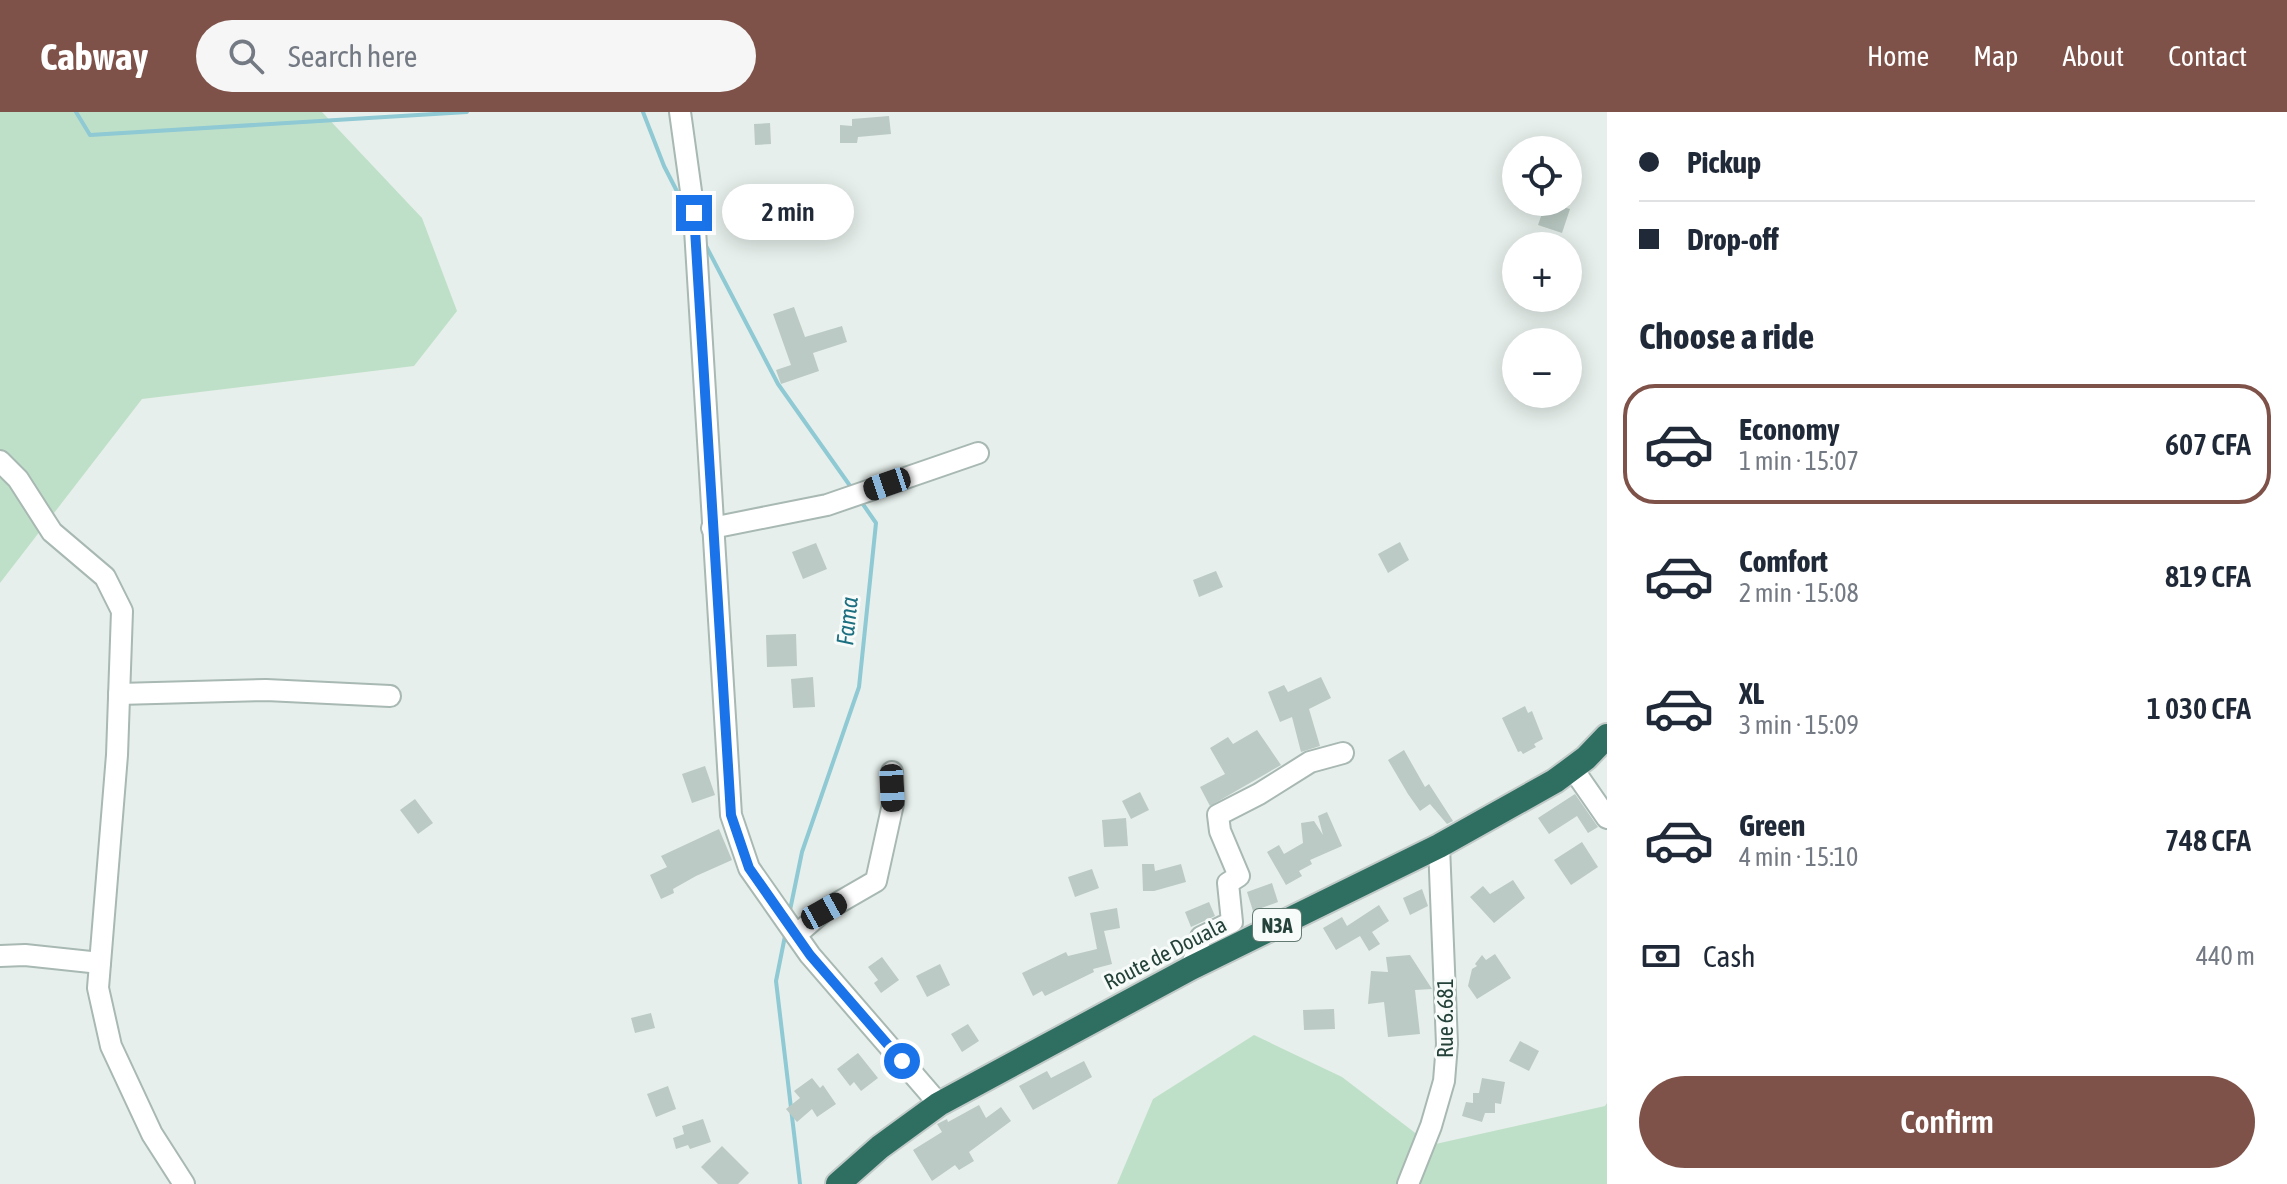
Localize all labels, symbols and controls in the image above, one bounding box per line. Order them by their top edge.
search box [196,20,756,92]
icon: search [224,34,268,78]
text: Cabway [40,35,148,78]
text: Search here [288,39,417,73]
text: Home [1867,40,1929,72]
text: Map [1973,40,2018,72]
text: About [2062,40,2124,72]
text: Contact [2168,40,2247,72]
map controls [1502,136,1582,408]
button: locate [1502,136,1582,216]
text: Pickup [1687,145,1761,179]
callout: 2 min [722,185,854,241]
route end [676,195,712,231]
text: 2 min [761,197,815,227]
text: Drop-off [1687,222,1779,256]
button: + [1502,232,1582,312]
text: Choose a ride [1639,315,1814,357]
button: − [1502,328,1582,408]
icon: car [1643,408,1715,480]
text: Economy [1739,412,1840,446]
text: 607 CFA [2165,427,2251,461]
text: 1 min · 15:07 [1739,446,1859,476]
car [860,465,914,503]
icon: car [1643,540,1715,612]
text: Comfort [1739,544,1828,578]
text: 819 CFA [2165,559,2251,593]
text: 2 min · 15:08 [1739,578,1859,608]
water label: Fama [831,595,863,647]
icon: car [1643,672,1715,744]
text: XL [1739,676,1764,710]
text: 1 030 CFA [2147,691,2251,725]
text: 3 min · 15:09 [1739,710,1859,740]
car [879,763,905,813]
icon: car [1643,804,1715,876]
text: Green [1739,808,1805,842]
text: 748 CFA [2165,823,2251,857]
text: 4 min · 15:10 [1739,842,1858,872]
car [797,889,851,933]
road number: N3A [1253,909,1301,941]
street label: Route de Douala [1099,911,1231,995]
icon: cash [1639,934,1683,978]
text: Cash [1703,939,1756,973]
text: 440 m [2196,941,2255,971]
street label: Rue 6.681 [1432,978,1458,1058]
route start [884,1043,920,1079]
button: Confirm [1639,1076,2255,1168]

